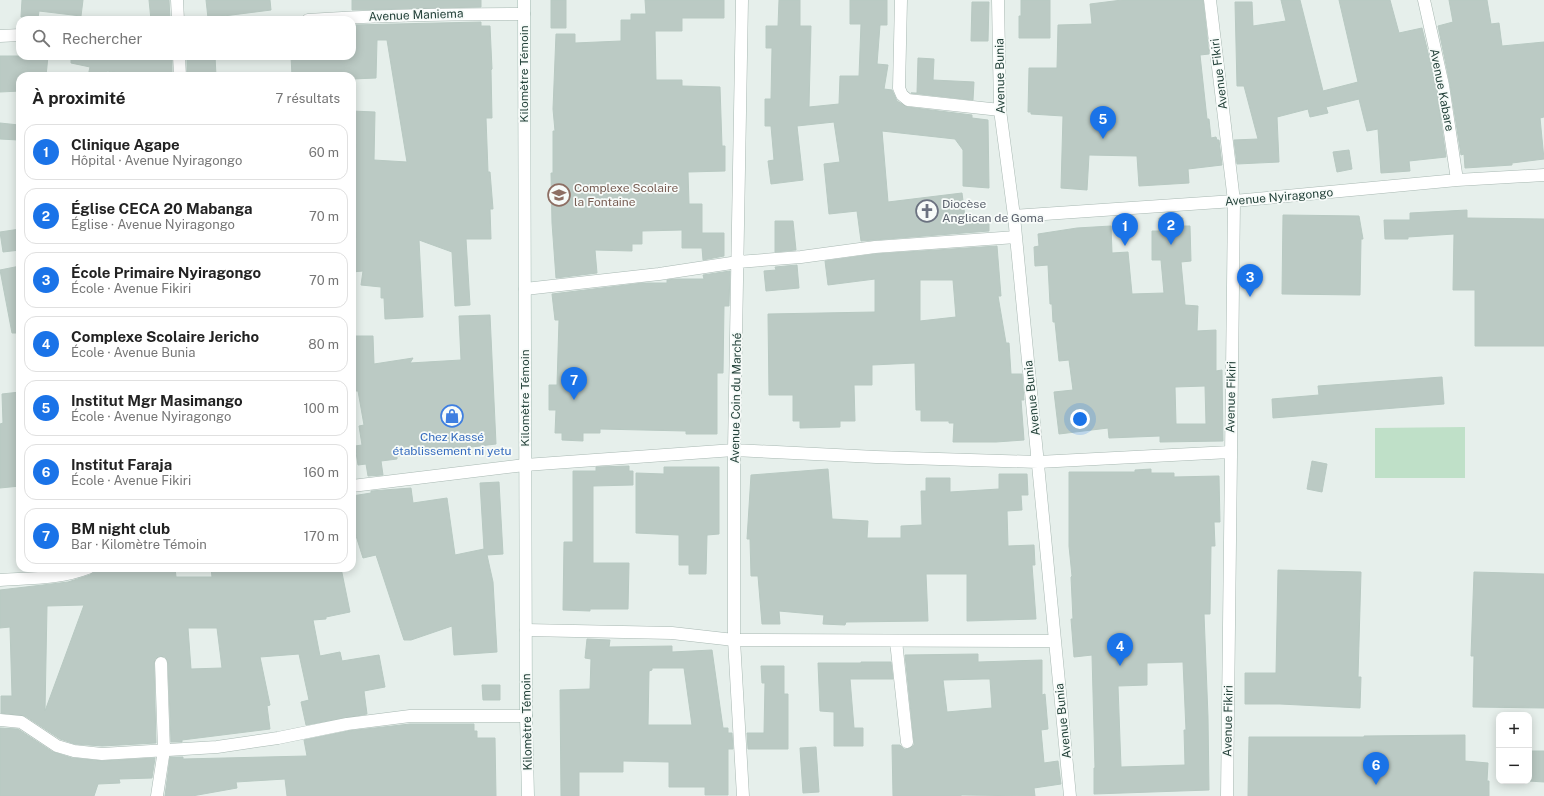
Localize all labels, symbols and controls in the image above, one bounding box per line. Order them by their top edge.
street label: Avenue Maniema [368,6,464,24]
search box [16,16,356,60]
street label: Kilomètre Témoin [517,25,531,123]
icon: search [30,27,52,49]
text: Rechercher [62,30,142,47]
street label: Avenue Bunia [992,38,1008,114]
street label: Avenue Fikiri [1208,38,1230,110]
street label: Avenue Kabare [1427,47,1457,133]
text: À proximité [32,88,126,108]
text: 7 résultats [276,91,340,106]
pin: 5 [1090,106,1116,139]
text: Clinique Agape [71,136,180,153]
text: 1 [43,145,49,160]
text: 60 m [309,145,339,160]
text: Hôpital · Avenue Nyiragongo [71,153,242,168]
place label: Complexe Scolaire la Fontaine [574,181,679,209]
school or university icon: Complexe Scolaire la Fontaine [546,182,572,208]
street label: Avenue Nyiragongo [1224,185,1334,209]
place label: Diocèse Anglican de Goma [942,197,1044,225]
church icon: Diocèse Anglican de Goma [914,198,940,224]
text: Église CECA 20 Mabanga [71,200,252,217]
text: 2 [42,209,50,224]
text: 70 m [309,209,339,224]
pin: 2 [1158,212,1184,245]
pin: 1 [1112,213,1138,246]
text: Église · Avenue Nyiragongo [71,217,235,232]
text: École Primaire Nyiragongo [71,264,261,281]
pin: 3 [1237,264,1263,297]
text: 3 [42,273,50,288]
text: 70 m [309,273,339,288]
text: École · Avenue Fikiri [71,281,191,296]
text: Complexe Scolaire Jericho [71,328,259,345]
street label: Avenue Coin du Marché [728,332,744,464]
text: 4 [42,337,50,352]
text: 80 m [308,337,339,352]
text: École · Avenue Bunia [71,345,195,360]
street label: Kilomètre Témoin [518,349,532,447]
street label: Avenue Bunia [1021,360,1043,436]
street label: Avenue Fikiri [1223,361,1239,433]
pin: 7 [561,367,587,400]
text: Institut Mgr Masimango [71,392,243,409]
text: 5 [42,401,50,416]
text: 100 m [303,401,339,416]
shop icon: Chez Kassé établissement ni yetu [439,403,465,429]
text: École · Avenue Nyiragongo [71,409,231,424]
your location [1070,409,1090,429]
place label: Chez Kassé établissement ni yetu [393,430,512,458]
text: Institut Faraja [71,456,172,473]
text: 6 [42,465,50,480]
text: 160 m [303,465,339,480]
text: École · Avenue Fikiri [71,473,191,488]
text: BM night club [71,520,170,537]
text: 7 [42,529,50,544]
text: 170 m [304,529,339,544]
text: Bar · Kilomètre Témoin [71,537,207,552]
pin: 4 [1107,633,1133,666]
street label: Kilomètre Témoin [519,673,535,771]
street label: Avenue Bunia [1052,683,1074,759]
street label: Avenue Fikiri [1220,685,1236,757]
map controls [1496,712,1532,784]
button: + [1496,712,1532,748]
button: − [1496,748,1532,784]
pin: 6 [1363,752,1389,785]

